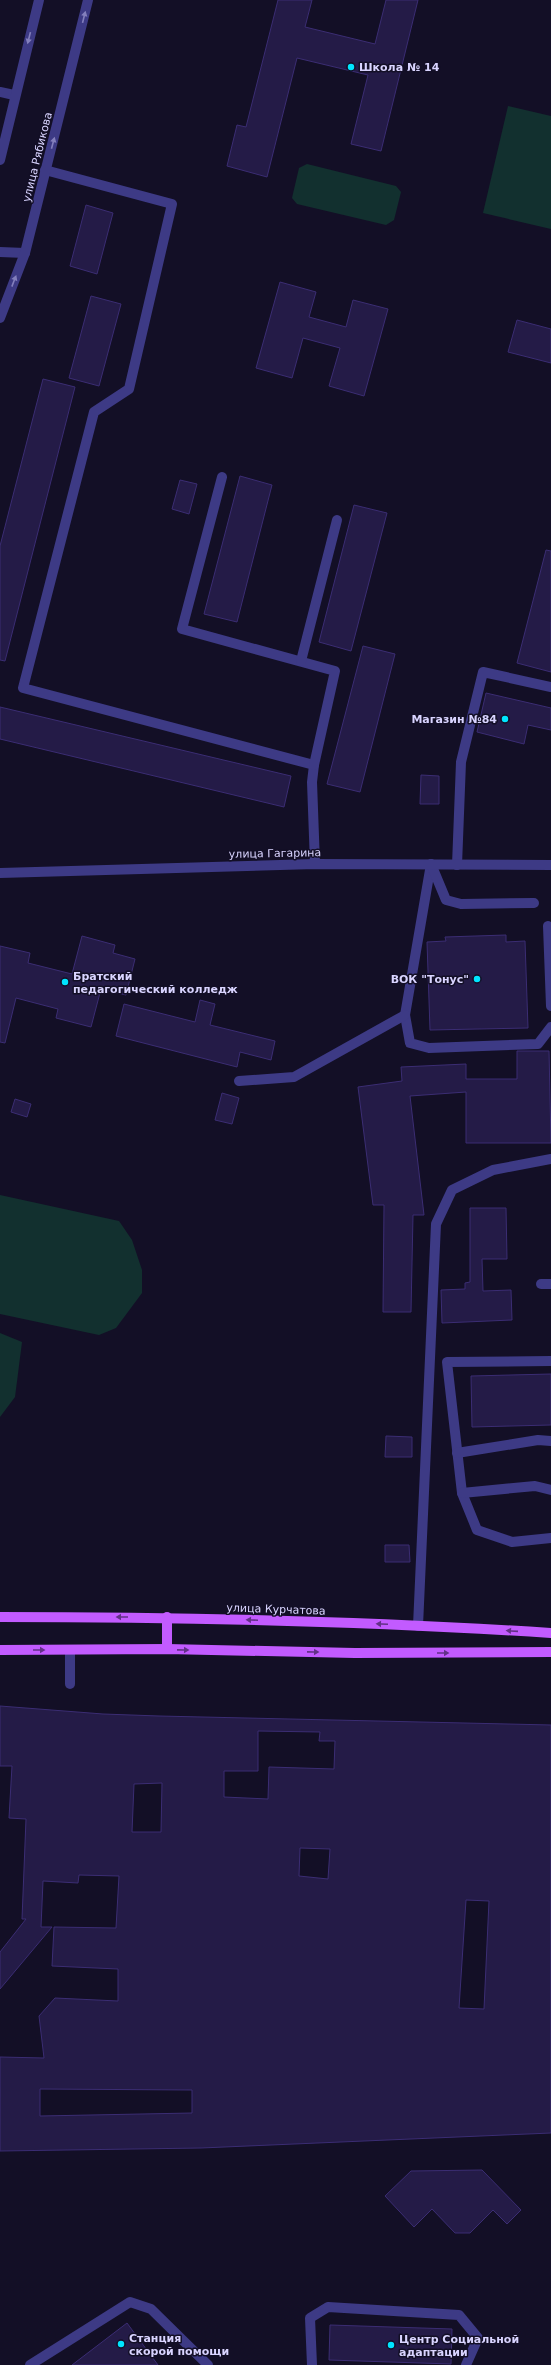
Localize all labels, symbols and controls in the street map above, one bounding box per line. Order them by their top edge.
one-way arrow [81,10,87,22]
one-way arrow [26,32,32,44]
place label: Школа № 14 [359,61,440,74]
marker: Школа № 14 [346,62,356,72]
street label: улица Рябикова [20,111,55,203]
one-way arrow [50,136,56,148]
one-way arrow [12,275,18,287]
place label: Магазин №84 [411,713,497,726]
marker: Магазин №84 [500,714,510,724]
street label: улица Гагарина [229,846,321,861]
place label: Братский педагогический колледж [73,970,238,996]
place label: ВОК "Тонус" [391,973,469,986]
marker: ВОК "Тонус" [472,974,482,984]
marker: Братский педагогический колледж [60,977,70,987]
street label: улица Курчатова [226,1601,326,1618]
one-way arrow [115,1614,128,1620]
one-way arrow [246,1616,258,1623]
one-way arrow [376,1621,388,1628]
one-way arrow [506,1627,518,1634]
one-way arrow [33,1647,46,1653]
one-way arrow [177,1647,190,1653]
one-way arrow [307,1649,319,1656]
one-way arrow [437,1650,449,1657]
place label: Станция скорой помощи [129,2332,229,2358]
place label: Центр Социальной адаптации [399,2333,519,2359]
marker: Станция скорой помощи [116,2339,126,2349]
marker: Центр Социальной адаптации [386,2340,396,2350]

